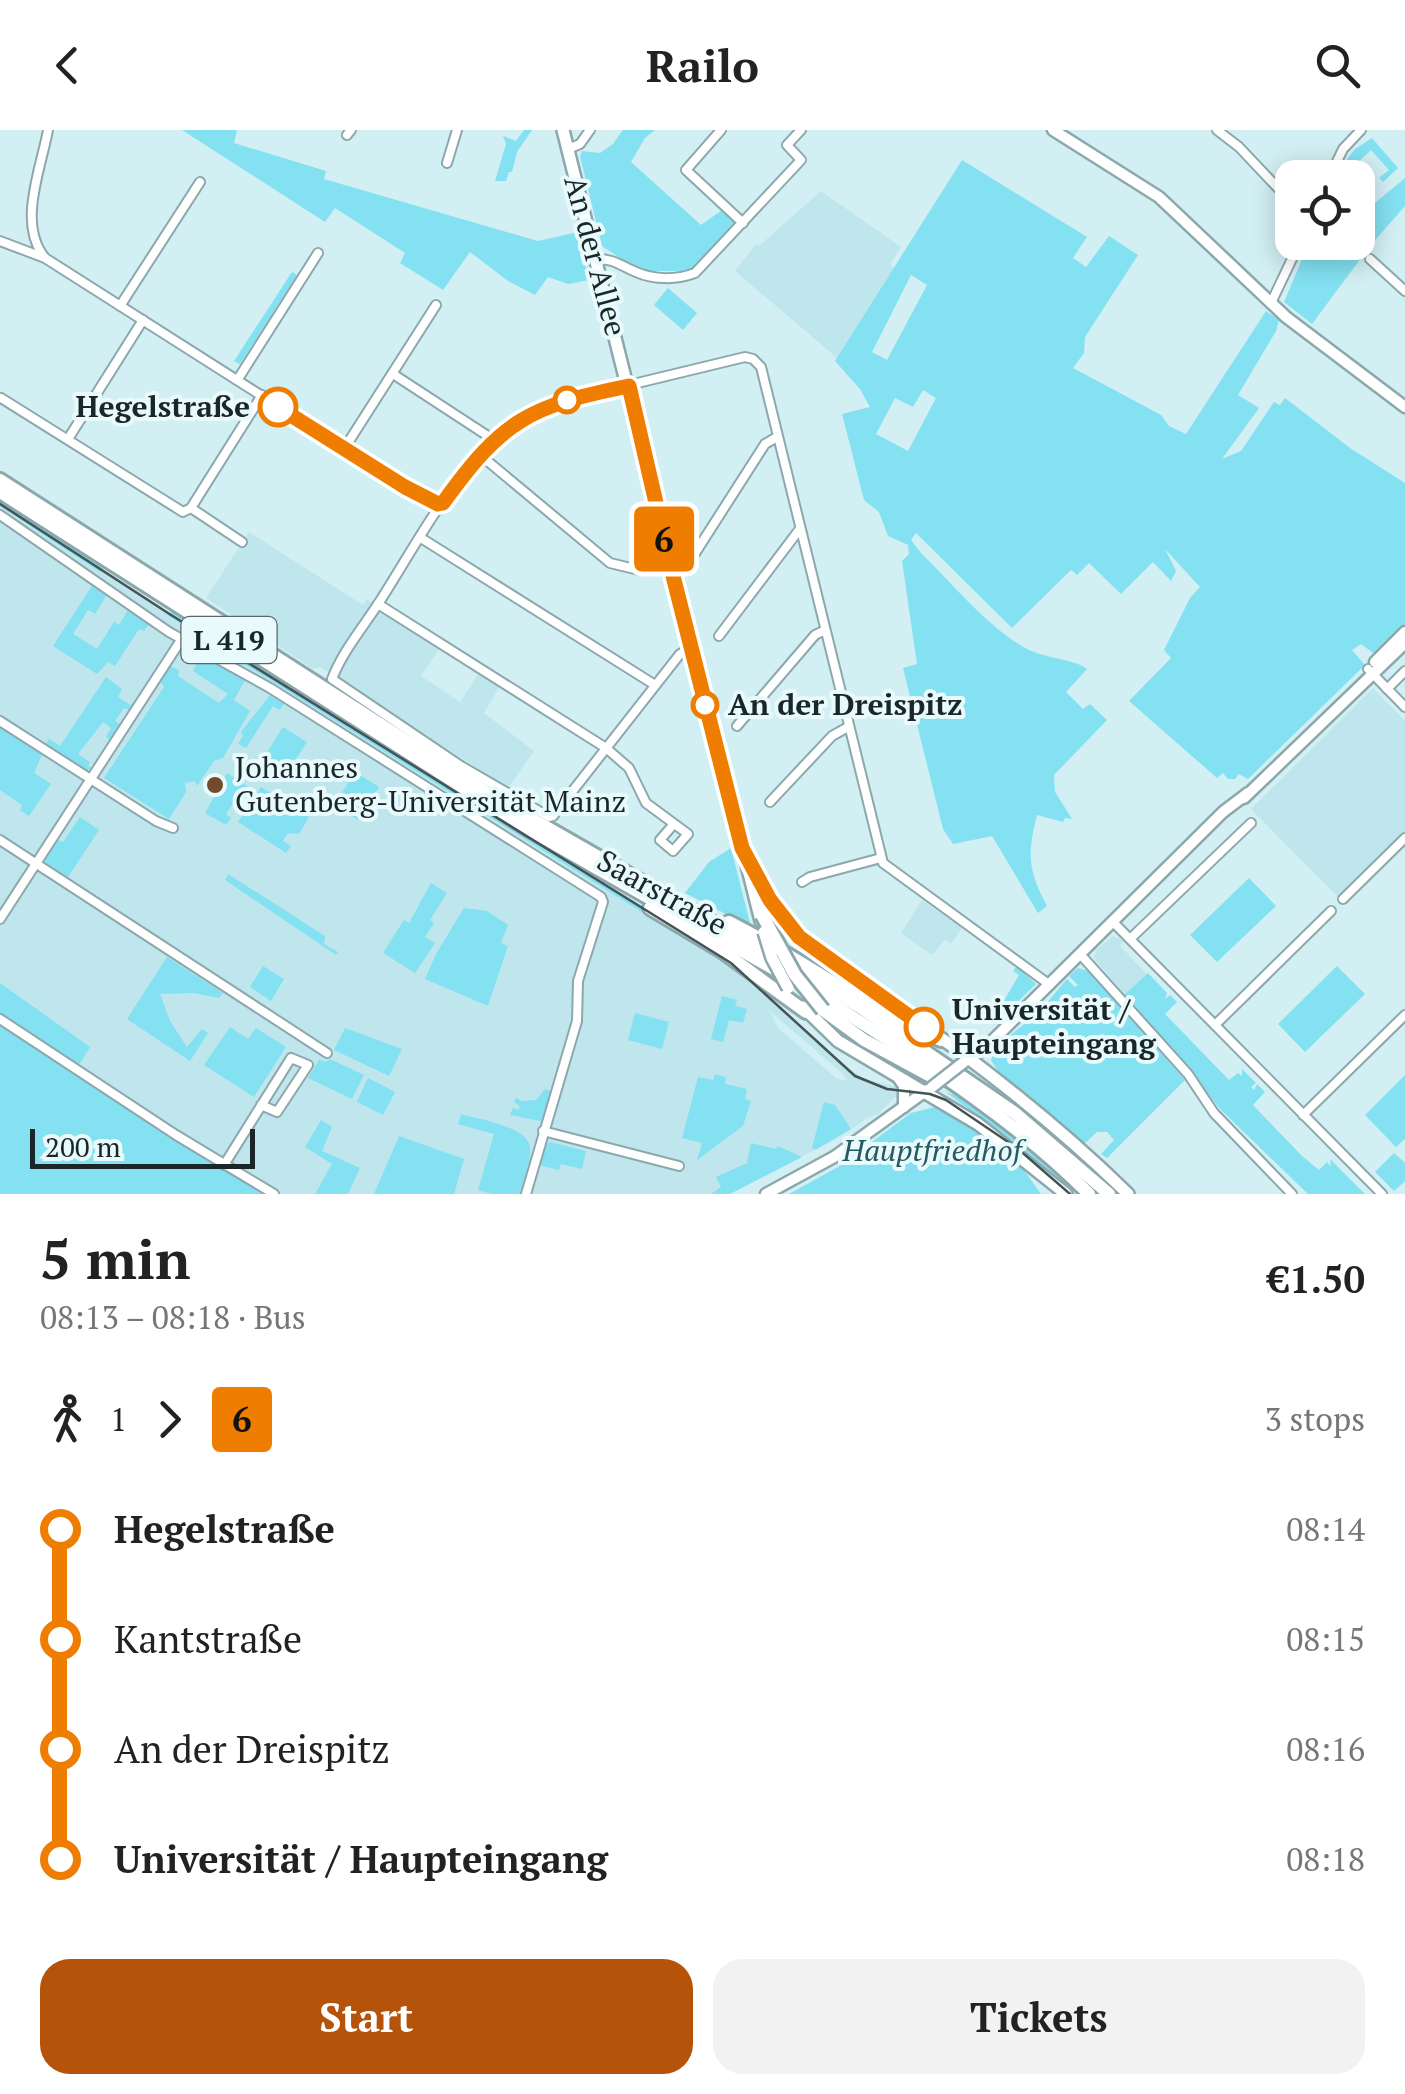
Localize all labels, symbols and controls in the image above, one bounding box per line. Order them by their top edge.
text: Railo [646,35,759,95]
icon: back [40,38,95,93]
icon: search [1310,38,1365,93]
map controls [1275,160,1375,260]
button: locate [1275,160,1375,260]
street label: An der Allee [555,171,637,340]
place label: Hegelstraße [76,386,250,426]
unlabelled marker [554,387,580,413]
marker: Hegelstraße [259,388,297,426]
line badge: 6 [632,506,696,572]
text: 6 [654,516,674,562]
road number: L 419 [182,617,276,663]
place label: An der Dreispitz [728,684,963,724]
marker: An der Dreispitz [692,692,718,718]
place label: Johannes Gutenberg-Universität Mainz [235,747,626,821]
marker: Johannes Gutenberg-Universität Mainz [204,774,226,796]
street label: Saarstraße [590,840,735,944]
place label: Universität / Haupteingang [952,989,1157,1063]
marker: Universität / Haupteingang [905,1008,943,1046]
scale bar [30,1124,255,1168]
text: 200 m [45,1128,121,1165]
park label: Hauptfriedhof [841,1130,1027,1170]
text: 5 min [40,1222,190,1295]
text: €1.50 [1268,1254,1365,1304]
text: 08:13 – 08:18 · Bus [40,1296,306,1338]
icon: walk [40,1392,95,1447]
icon: forward [142,1392,197,1447]
text: 6 [232,1396,252,1442]
text: 1 [110,1398,127,1440]
text: 3 stops [1265,1398,1365,1440]
text: Hegelstraße [114,1504,335,1554]
text: 08:14 [1286,1508,1365,1550]
text: Kantstraße [114,1614,302,1664]
text: 08:15 [1286,1618,1365,1660]
text: An der Dreispitz [114,1724,390,1774]
text: 08:16 [1286,1728,1365,1770]
text: Universität / Haupteingang [114,1834,608,1884]
text: 08:18 [1286,1838,1365,1880]
button: Start [40,1959,693,2074]
button: Tickets [713,1959,1365,2074]

